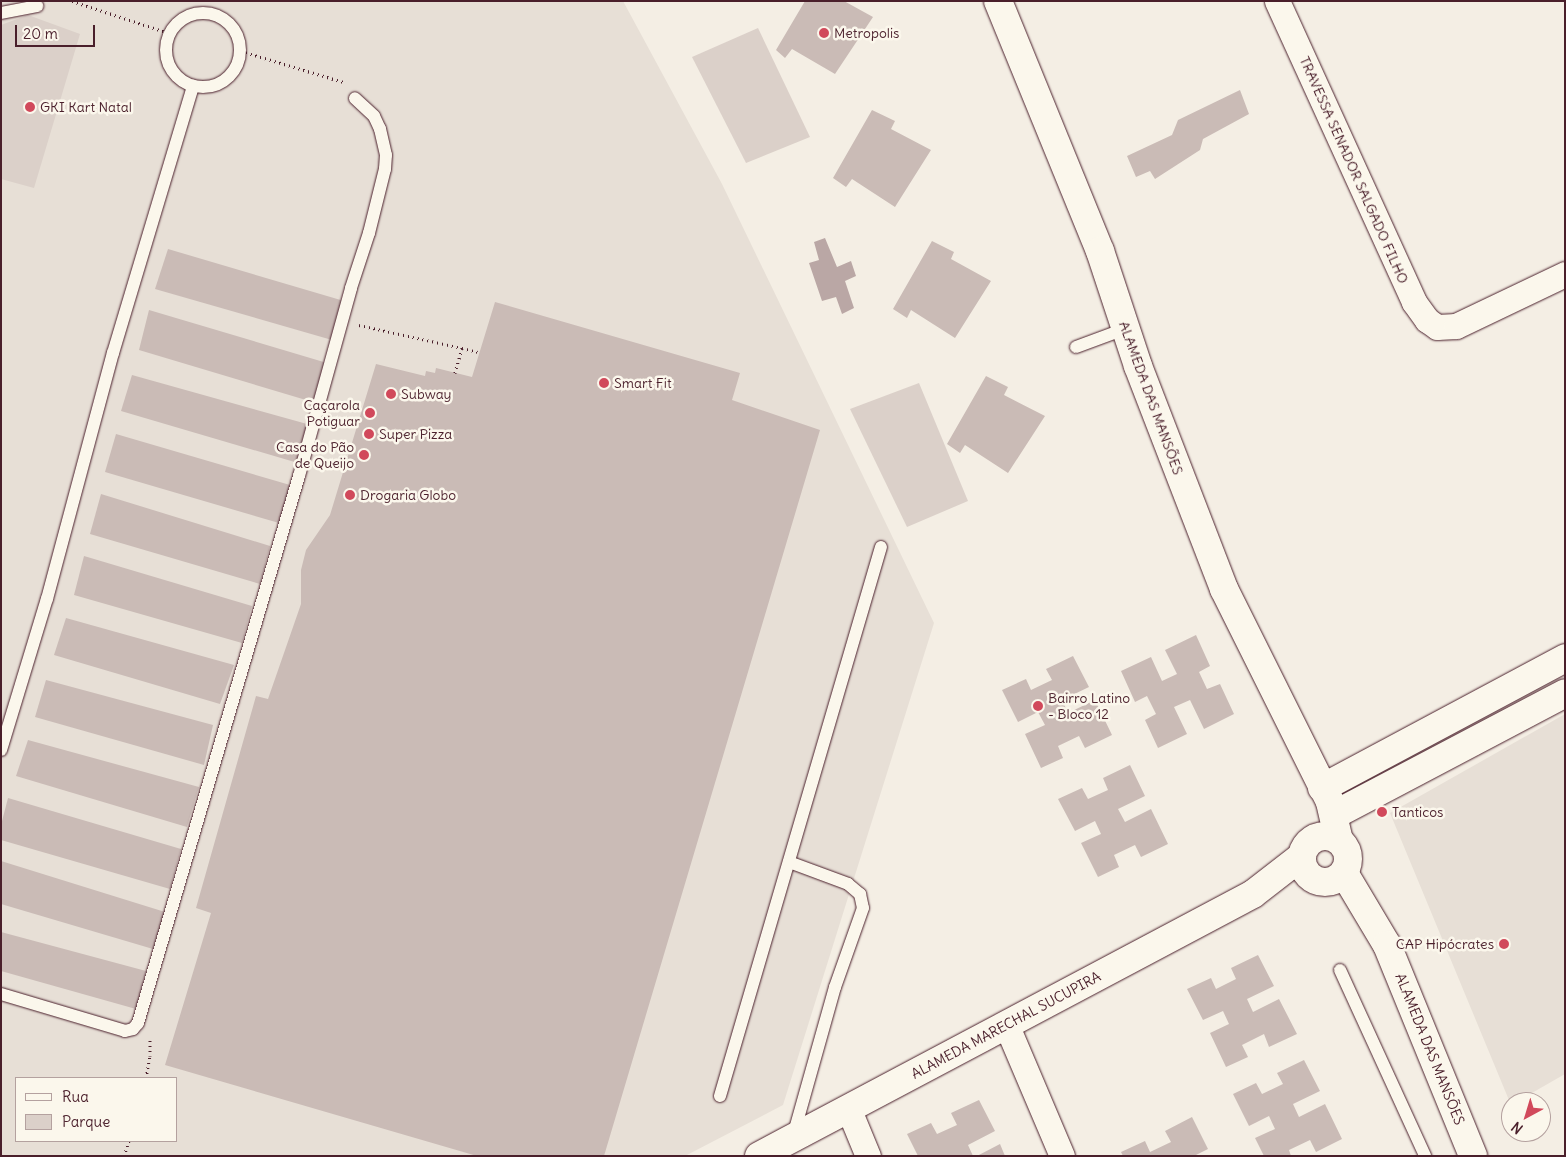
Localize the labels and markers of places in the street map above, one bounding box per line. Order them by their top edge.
place label: Metropolis [834,25,899,41]
marker: Metropolis [818,27,830,39]
place label: GKI Kart Natal [40,99,132,115]
marker: GKI Kart Natal [24,101,36,113]
place label: Smart Fit [614,375,672,391]
marker: Smart Fit [598,377,610,389]
place label: Subway [401,386,452,402]
marker: Subway [385,388,397,400]
place label: Caçarola Potiguar [303,397,360,430]
marker: Caçarola Potiguar [364,407,376,419]
place label: Super Pizza [379,426,452,442]
marker: Super Pizza [363,428,375,440]
place label: Casa do Pão de Queijo [276,439,354,472]
marker: Casa do Pão de Queijo [358,449,370,461]
place label: Drogaria Globo [360,487,456,503]
marker: Drogaria Globo [344,489,356,501]
place label: Bairro Latino - Bloco 12 [1048,690,1130,722]
marker: Bairro Latino - Bloco 12 [1032,700,1044,712]
place label: Tanticos [1392,804,1443,820]
marker: Tanticos [1376,806,1388,818]
place label: CAP Hipócrates [1396,936,1494,952]
marker: CAP Hipócrates [1498,938,1510,950]

